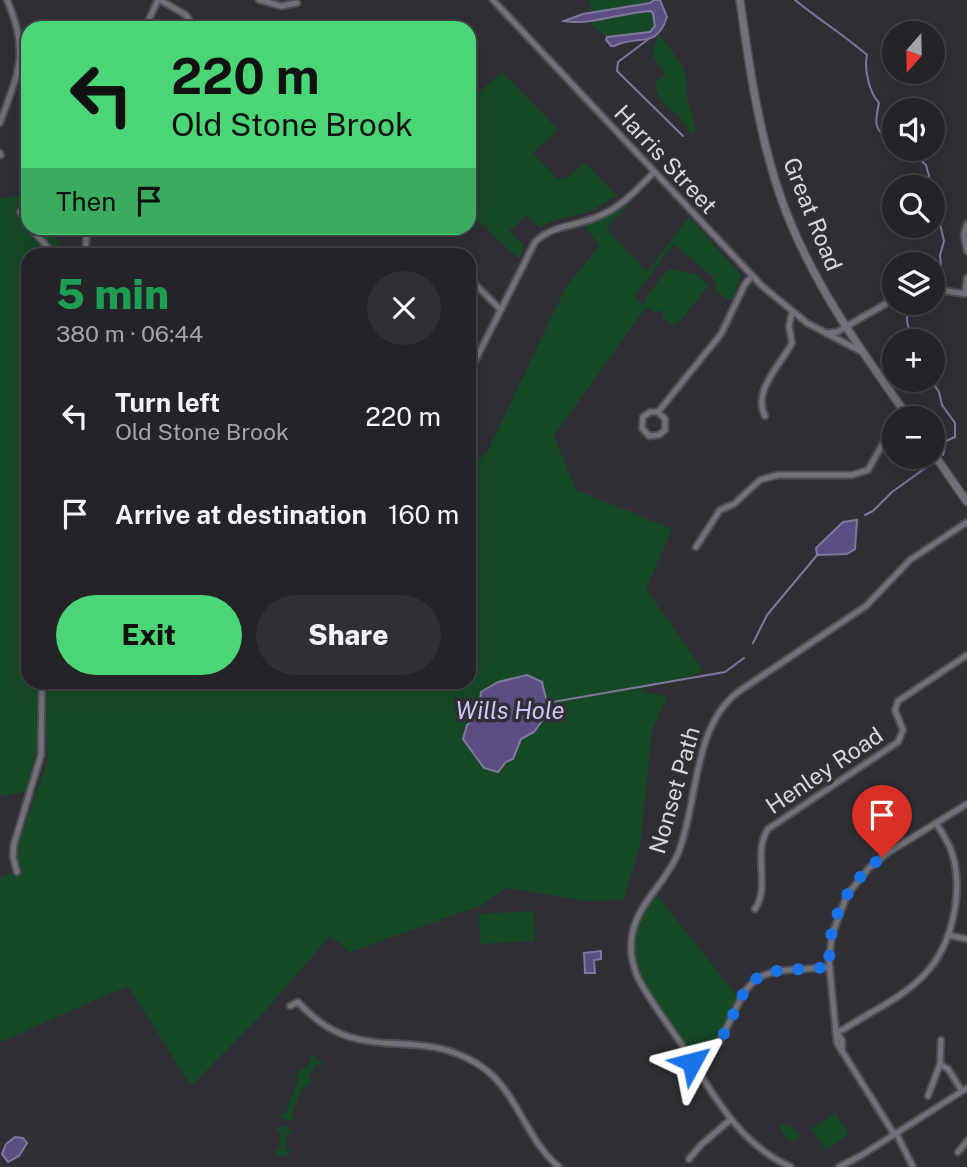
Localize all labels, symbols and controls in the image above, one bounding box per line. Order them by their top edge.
north arrow [882,21,945,84]
map controls [882,21,945,469]
text: 220 m [171,47,320,105]
icon: left [56,49,147,140]
button: sound [882,98,945,161]
street label: Harris Street [609,99,723,219]
text: Old Stone Brook [171,106,413,143]
street label: Great Road [778,153,848,275]
button: search [882,175,945,238]
icon: arrive [130,182,168,220]
text: Then [56,186,116,217]
button: layers [882,252,945,315]
text: 5 min [56,269,169,318]
button: close [367,271,441,345]
text: 380 m · 06:44 [56,320,203,347]
button: + [882,329,945,392]
text: Turn left [115,387,220,418]
icon: left [56,397,94,435]
text: 220 m [365,401,441,432]
button: − [882,406,945,469]
text: Old Stone Brook [115,418,289,445]
icon: arrive [56,495,94,533]
text: Arrive at destination [115,499,367,530]
text: 160 m [388,499,459,530]
button: Exit [56,595,242,675]
button: Share [256,595,441,675]
water label: Wills Hole [455,696,565,724]
street label: Henley Road [760,721,888,819]
street label: Nonset Path [643,723,705,857]
pin [852,785,912,857]
icon: arrive [863,796,901,834]
position arrow [655,1025,729,1099]

